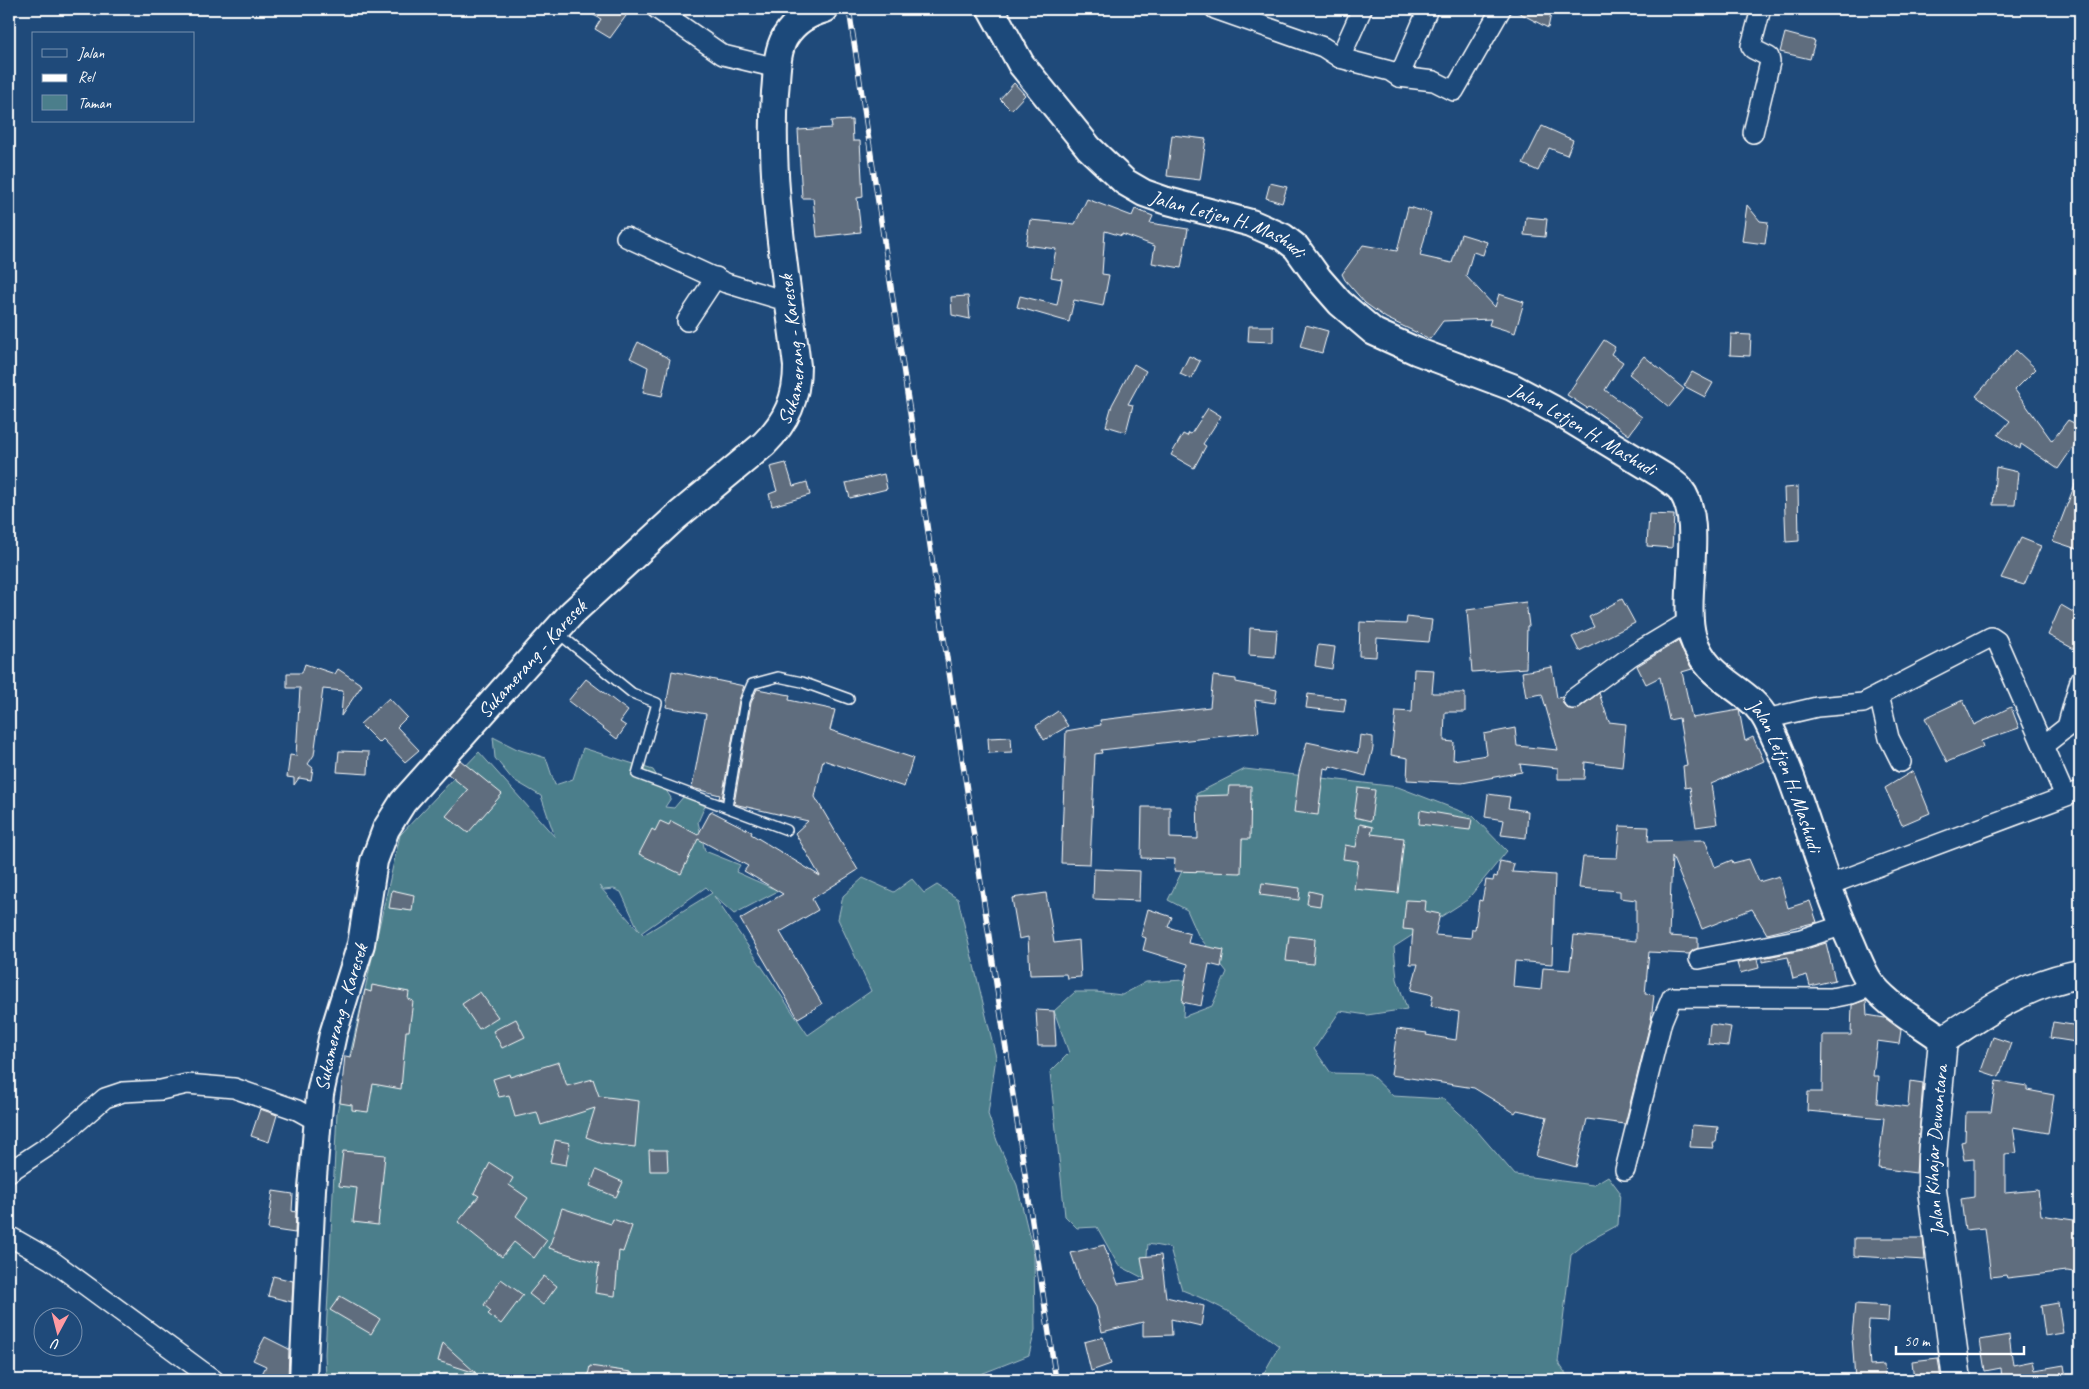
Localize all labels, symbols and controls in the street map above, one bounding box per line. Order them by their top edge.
legend [32,32,195,122]
text: Jalan [77,44,105,63]
text: Rel [78,68,96,87]
text: Taman [78,94,111,113]
street label: Jalan Letjen H. Mashudi [1146,183,1313,264]
street label: Sukamerang - Karesek [771,272,810,429]
street label: Jalan Letjen H. Mashudi [1506,376,1663,482]
street label: Sukamerang - Karesek [472,593,593,723]
street label: Jalan Letjen H. Mashudi [1742,692,1829,857]
street label: Sukamerang - Karesek [309,939,373,1093]
street label: Jalan Kihajar Dewantara [1919,1062,1953,1239]
north arrow [32,1306,82,1356]
scale bar [1896,1324,2024,1356]
text: 50 m [1904,1332,1931,1351]
text: U [49,1335,61,1353]

